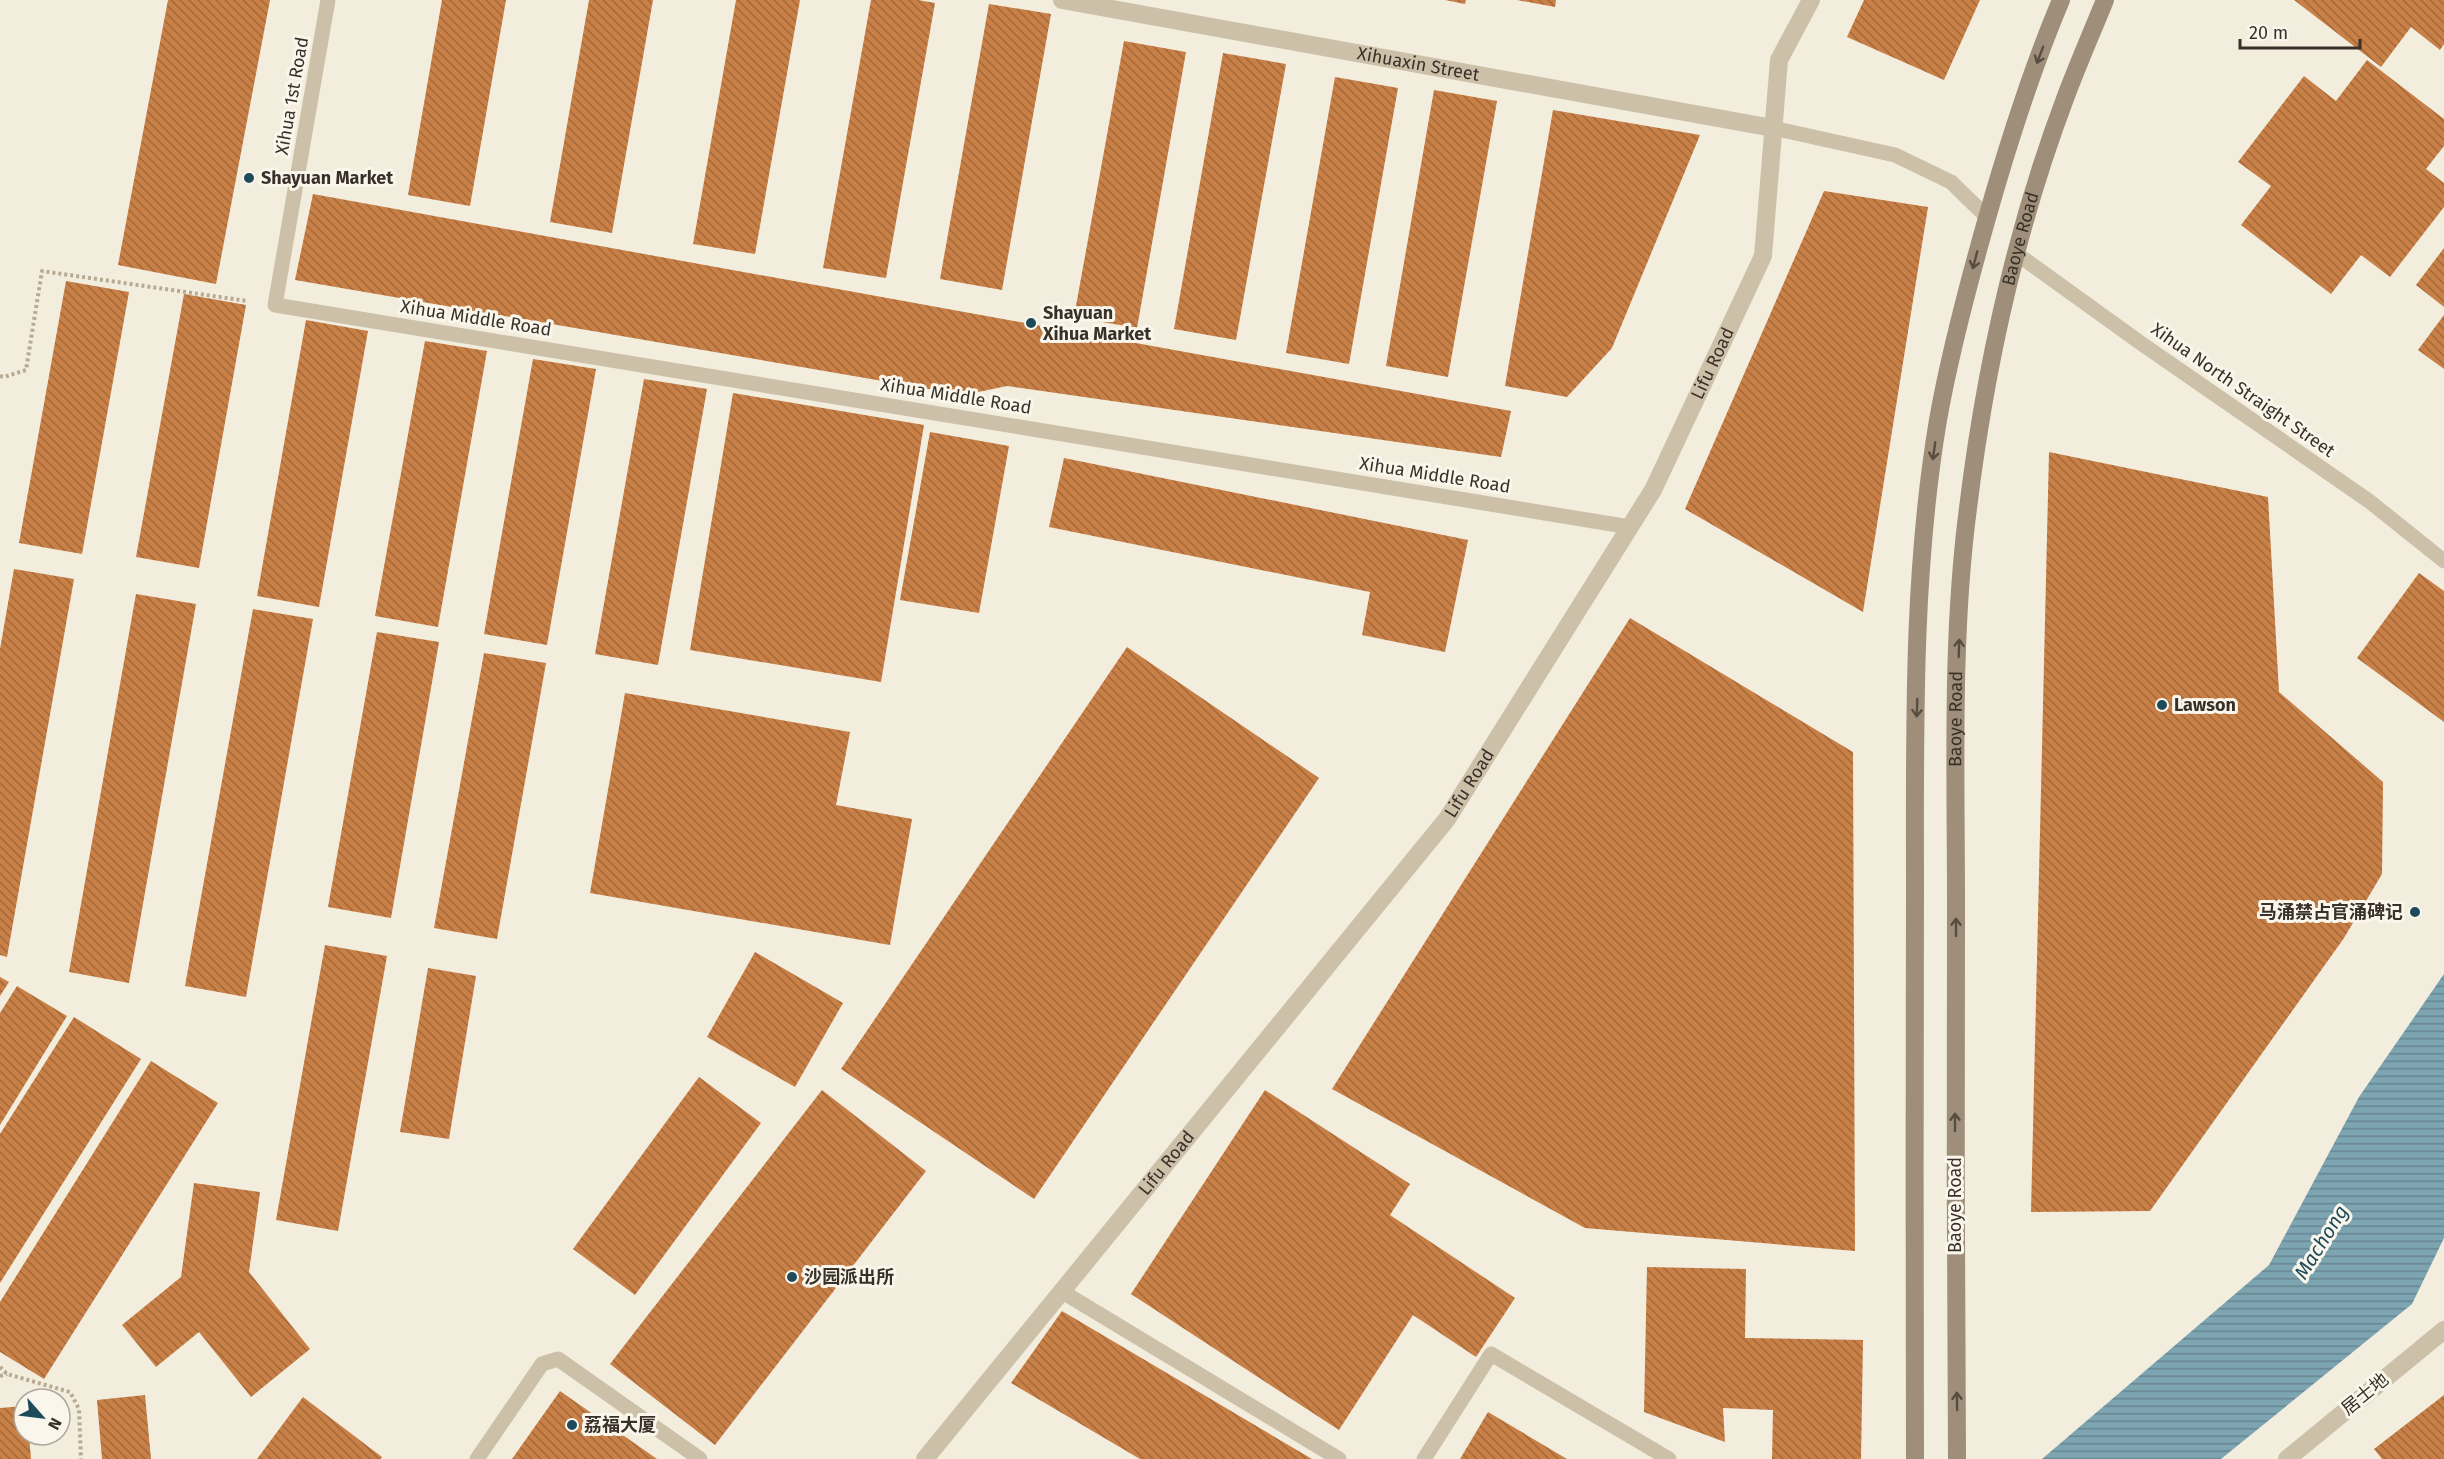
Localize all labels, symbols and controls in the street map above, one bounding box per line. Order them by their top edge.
scale bar [2240,12,2360,50]
text: 20 m [2249,22,2288,44]
street label: Xihua 1st Road [271,35,313,157]
street label: Xihuaxin Street [1355,42,1482,86]
one-way arrow [2034,45,2045,63]
place label: Shayuan Market [261,167,394,189]
marker: Shayuan Market [242,171,256,185]
street label: Baoye Road [1997,189,2044,288]
one-way arrow [1968,251,1980,270]
street label: Xihua Middle Road [399,295,553,341]
place label: Shayuan Xihua Market [1042,302,1152,345]
marker: Shayuan Xihua Market [1024,316,1038,330]
street label: Xihua North Straight Street [2147,318,2340,462]
street label: Lifu Road [1686,324,1739,403]
street label: Xihua Middle Road [879,373,1033,419]
one-way arrow [1928,441,1939,460]
street label: Xihua Middle Road [1358,452,1512,498]
one-way arrow [1953,638,1964,658]
street label: Baoye Road [1944,671,1967,767]
place label: Lawson [2174,694,2236,716]
one-way arrow [1911,698,1922,718]
marker: Lawson [2155,698,2169,712]
street label: Lifu Road [1440,745,1499,822]
place label: 马涌禁占官涌碑记 [2259,901,2403,923]
marker: 马涌禁占官涌碑记 [2408,905,2422,919]
one-way arrow [1950,917,1962,937]
one-way arrow [1949,1112,1961,1132]
street label: Lifu Road [1134,1126,1199,1200]
street label: Baoye Road [1944,1157,1966,1253]
water label: Machong [2289,1201,2353,1283]
place label: 沙园派出所 [804,1266,894,1288]
marker: 沙园派出所 [785,1270,799,1284]
street label: 居士地 [2337,1368,2393,1420]
north arrow [12,1387,72,1447]
one-way arrow [1951,1391,1963,1411]
place label: 荔福大厦 [584,1414,656,1436]
text: N [44,1415,66,1433]
marker: 荔福大厦 [565,1418,579,1432]

